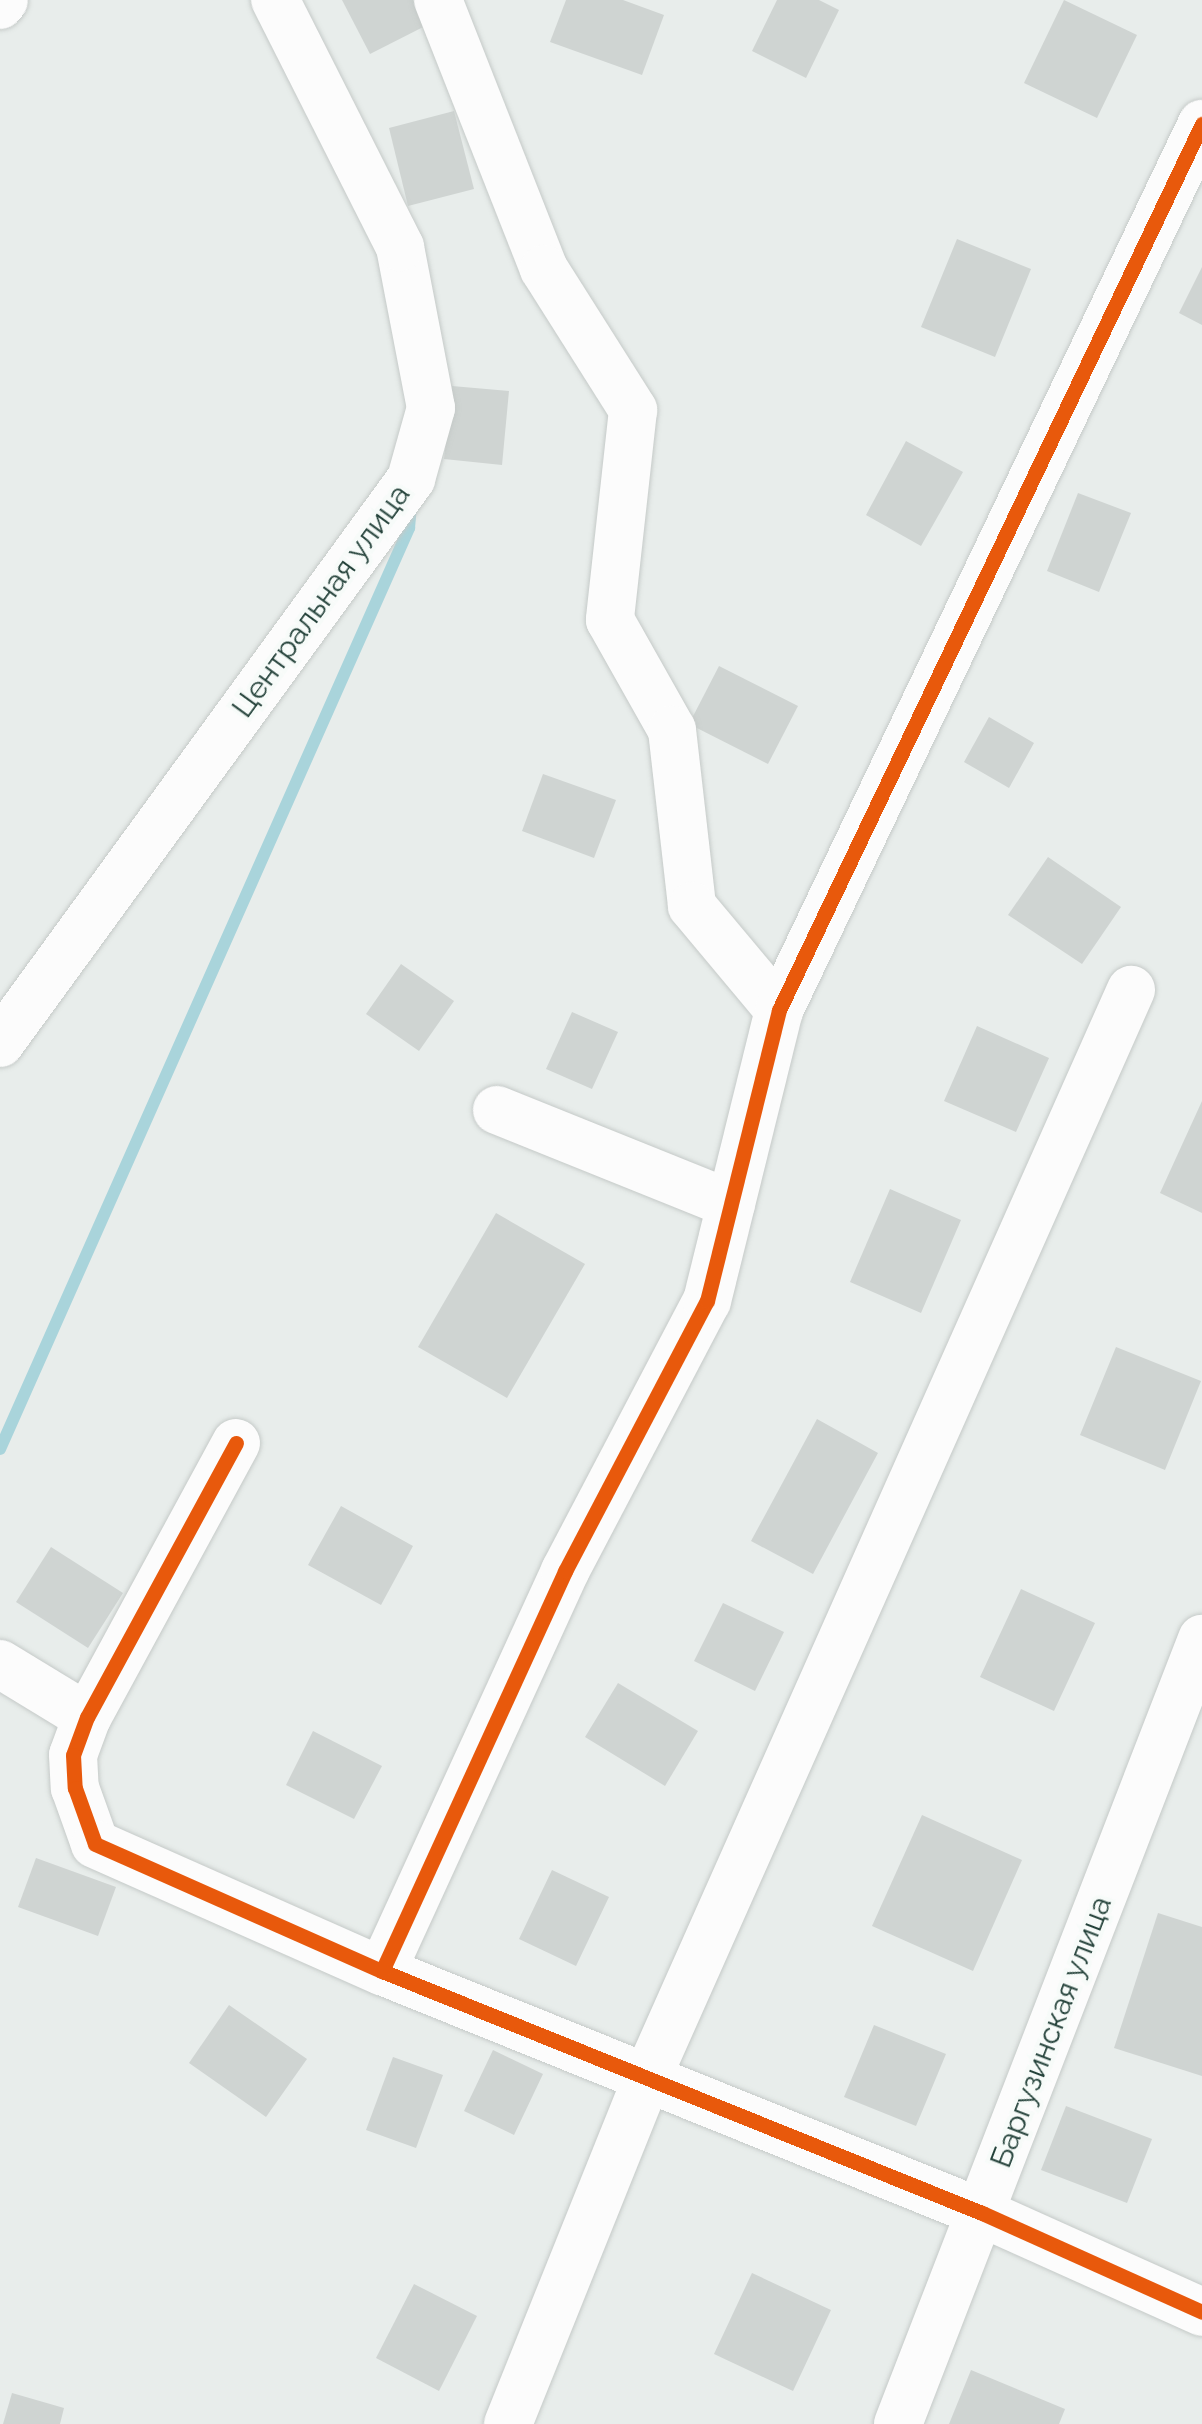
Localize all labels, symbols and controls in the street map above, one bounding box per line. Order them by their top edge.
street label: Центральная улица [224,477,418,725]
street label: Баргузинская улица [983,1891,1119,2173]

